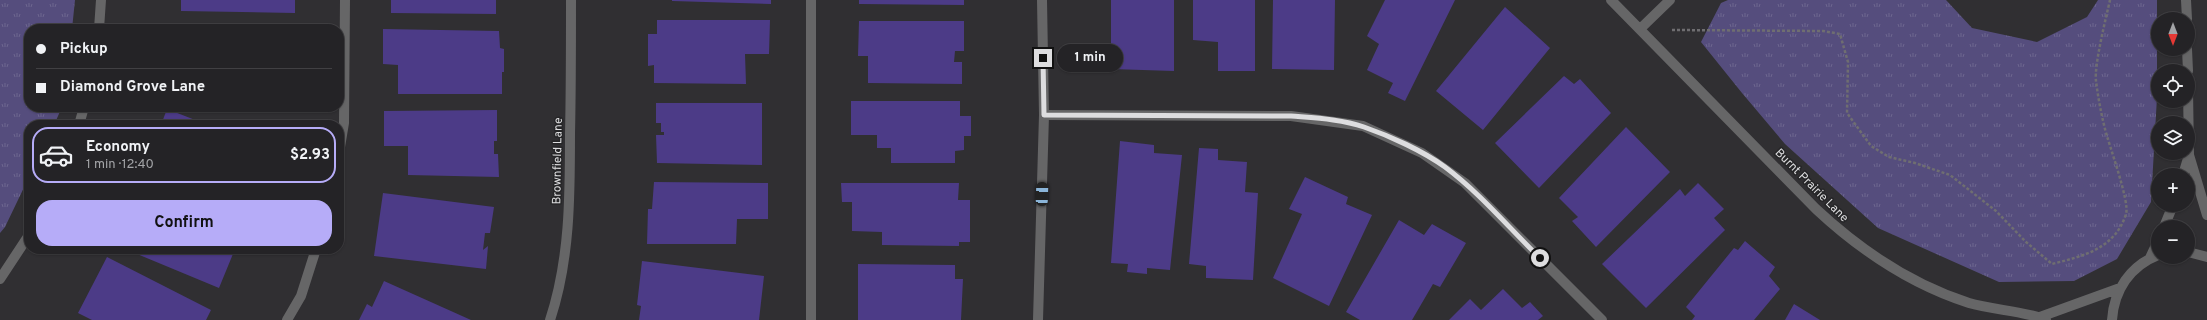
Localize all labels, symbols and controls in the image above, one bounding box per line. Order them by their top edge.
north arrow [2151,12,2195,56]
map controls [2151,12,2195,264]
text: Pickup [60,40,108,59]
callout: 1 min [1057,44,1123,72]
route end [1034,49,1052,67]
text: 1 min [1074,50,1106,66]
button: locate [2151,64,2195,108]
text: Diamond Grove Lane [60,78,205,97]
button: layers [2151,116,2195,160]
street label: Brownfield Lane [549,117,567,205]
icon: car [38,137,74,173]
text: Economy [86,138,150,157]
street label: Burnt Prairie Lane [1771,145,1852,226]
text: $2.93 [290,146,330,165]
text: 1 min · 12:40 [86,157,154,173]
button: + [2151,168,2195,212]
car [1036,182,1048,206]
button: Confirm [36,200,332,246]
button: − [2151,220,2195,264]
route start [1531,249,1549,267]

